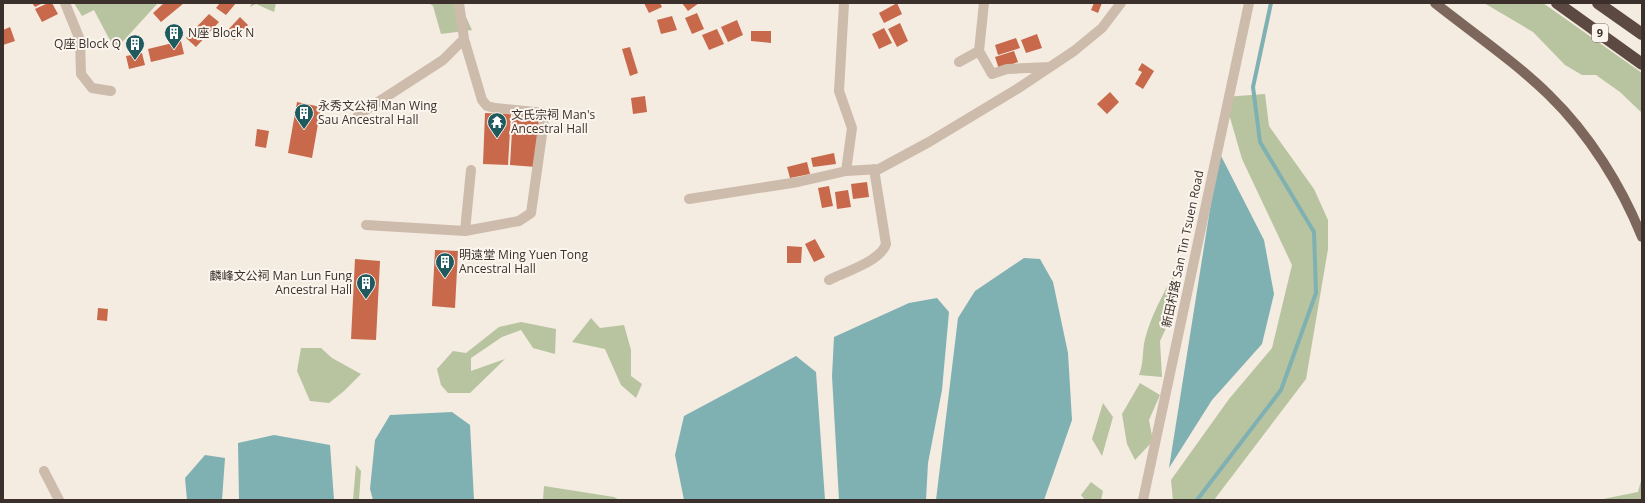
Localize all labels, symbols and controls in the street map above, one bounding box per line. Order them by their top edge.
building icon: N座 Block N [163,22,185,50]
place label: N座 Block N [188,24,254,41]
road number: 9 [1592,24,1608,42]
building icon: Q座 Block Q [124,33,146,61]
place label: Q座 Block Q [54,35,121,52]
place label: 永秀文公祠 Man Wing Sau Ancestral Hall [318,97,438,128]
building icon: 永秀文公祠 Man Wing Sau Ancestral Hall [293,102,315,130]
place label: 文氏宗祠 Man's Ancestral Hall [511,106,596,137]
temple icon: 文氏宗祠 Man's Ancestral Hall [486,111,508,139]
street label: 新田村路 San Tin Tsuen Road [1158,169,1208,329]
place label: 明遠堂 Ming Yuen Tong Ancestral Hall [459,246,588,277]
building icon: 明遠堂 Ming Yuen Tong Ancestral Hall [434,251,456,279]
place label: 麟峰文公祠 Man Lun Fung Ancestral Hall [209,267,352,298]
building icon: 麟峰文公祠 Man Lun Fung Ancestral Hall [355,272,377,300]

